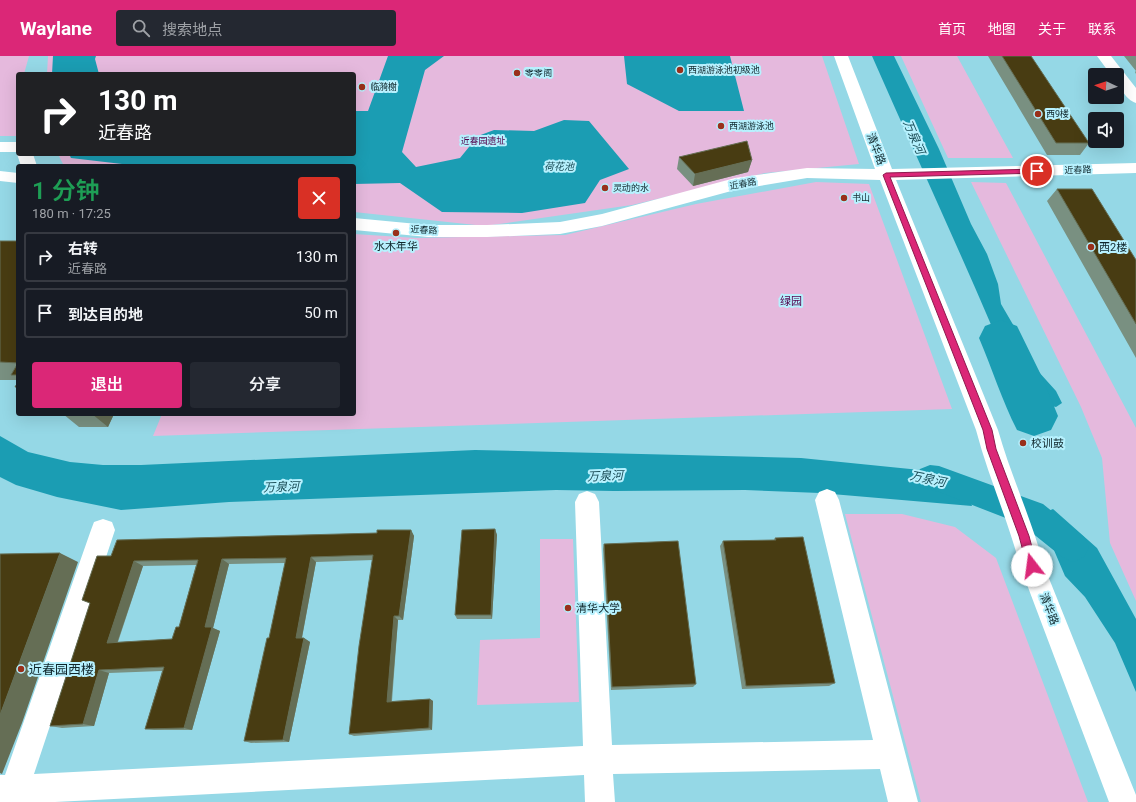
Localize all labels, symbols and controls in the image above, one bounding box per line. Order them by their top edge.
search box [116,10,396,46]
text: Waylane [20,17,92,40]
icon: search [130,17,152,39]
text: 搜索地点 [162,21,222,39]
text: 首页 [938,21,966,37]
text: 地图 [988,21,1016,37]
text: 关于 [1038,21,1066,37]
text: 联系 [1088,21,1116,37]
marker: 西湖游泳池初级池 [675,65,685,75]
place label: 西湖游泳池初级池 [688,65,760,75]
marker: 零零阁 [512,68,522,78]
place label: 零零阁 [525,68,552,78]
north arrow [1088,68,1124,104]
map controls [1088,68,1124,148]
place label: 临漪榭 [370,81,397,92]
marker: 临漪榭 [357,82,367,92]
text: 130 m [98,84,177,117]
icon: right [32,88,84,140]
marker: 西9楼 [1033,109,1043,119]
place label: 西9楼 [1046,109,1069,119]
button: sound [1088,112,1124,148]
water label: 万泉河 [901,118,928,158]
marker: 西湖游泳池 [716,121,726,131]
place label: 西湖游泳池 [729,121,774,131]
text: 近春路 [98,122,152,143]
street label: 清华路 [864,131,888,167]
park label: 近春园遗址 [460,136,506,146]
pin [1020,154,1054,188]
icon: arrive [1026,160,1048,182]
water label: 荷花池 [544,161,575,172]
street label: 近春路 [1064,165,1092,175]
text: 1 分钟 [32,177,100,205]
button: close [298,177,340,219]
street label: 近春路 [729,177,757,191]
marker: 灵动的水 [600,183,610,193]
place label: 灵动的水 [613,183,649,193]
marker: 书山 [839,193,849,203]
place label: 书山 [852,193,870,203]
text: 180 m · 17:25 [32,206,111,221]
street label: 近春路 [410,224,438,236]
marker: 水木年华 [391,228,401,238]
text: 右转 [68,240,98,258]
place label: 水木年华 [374,240,418,253]
place label: 西2楼 [1099,241,1127,254]
marker: 西2楼 [1086,242,1096,252]
icon: right [34,246,56,268]
text: 130 m [296,248,338,266]
text: 近春路 [68,261,107,276]
park label: 绿园 [780,295,802,308]
icon: arrive [34,302,56,324]
text: 50 m [304,304,338,322]
text: 到达目的地 [68,306,143,324]
button: 退出 [32,362,182,408]
button: 分享 [190,362,340,408]
place label: 校训鼓 [1031,437,1064,450]
marker: 校训鼓 [1018,438,1028,448]
water label: 万泉河 [587,468,625,484]
water label: 万泉河 [909,468,949,490]
water label: 万泉河 [263,479,301,495]
position arrow [1011,545,1053,587]
street label: 清华路 [1037,591,1061,627]
place label: 清华大学 [576,602,620,615]
marker: 清华大学 [563,603,573,613]
place label: 近春园西楼 [29,662,94,677]
marker: 近春园西楼 [16,664,26,674]

